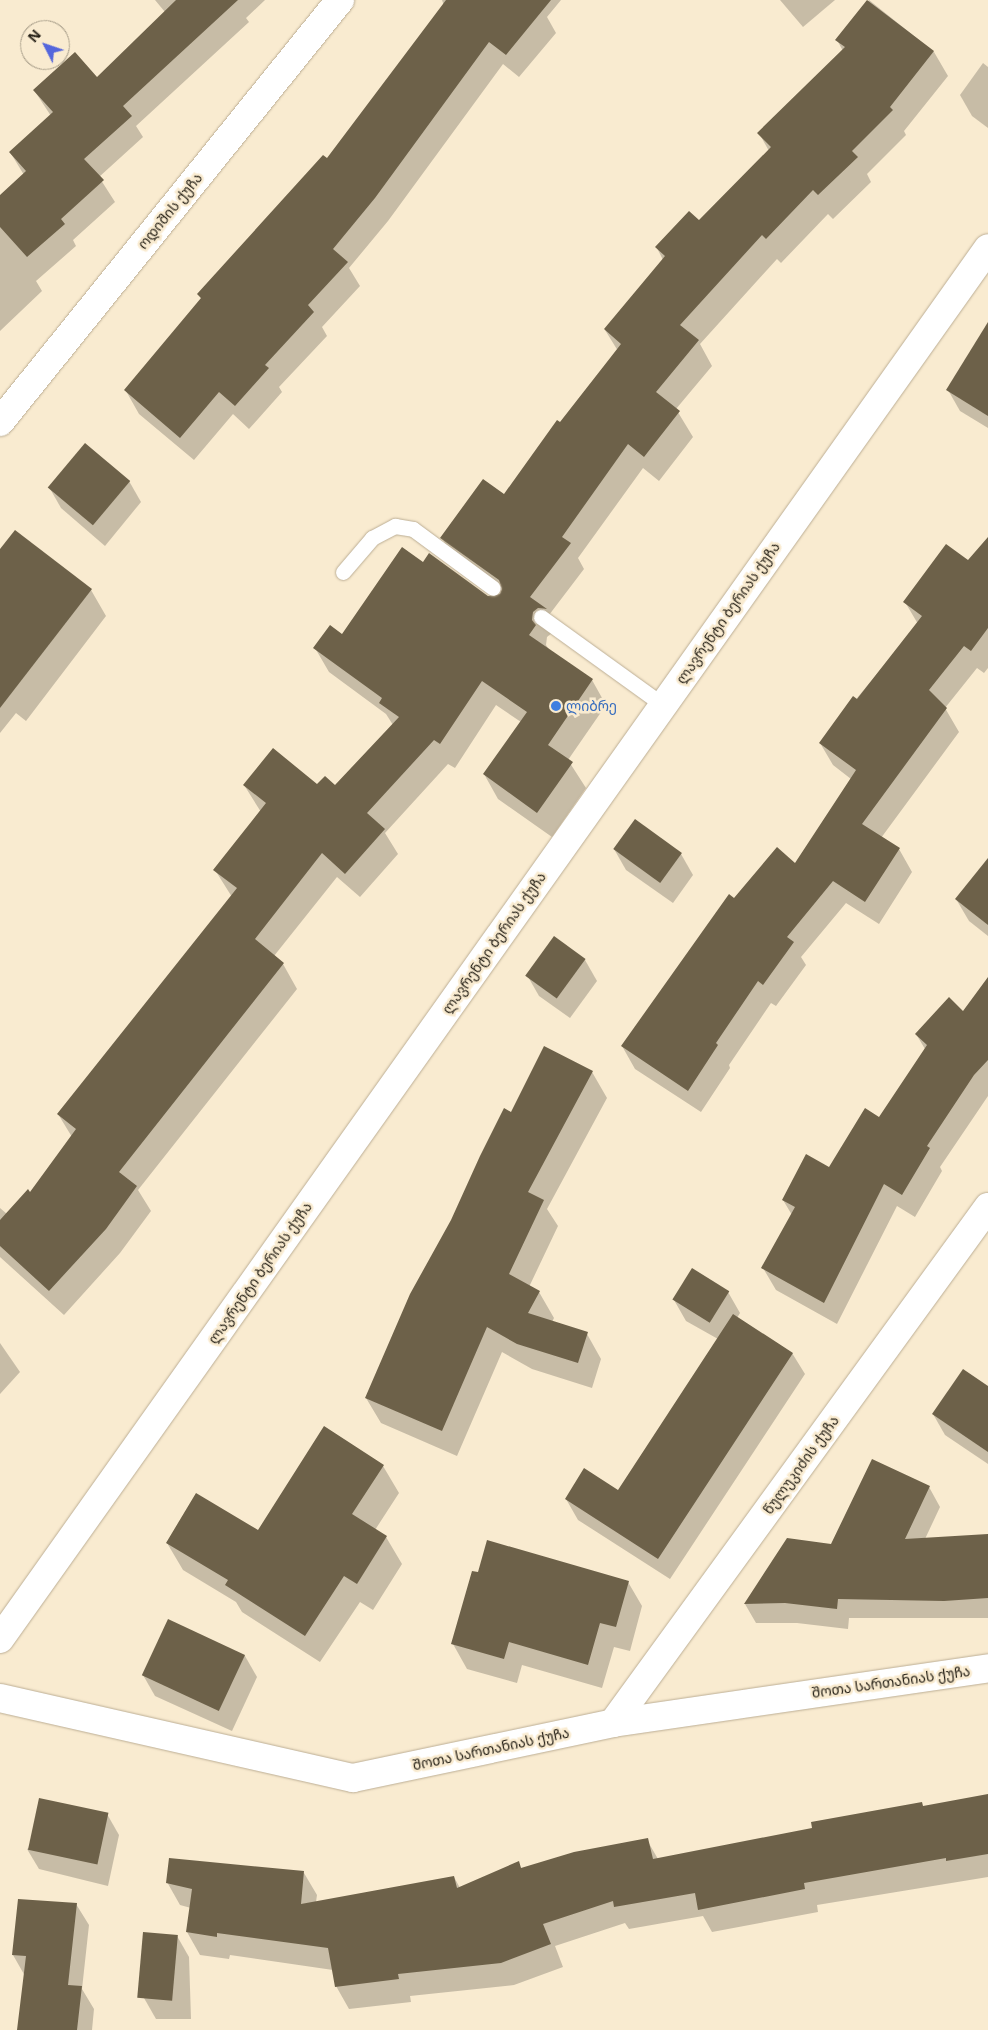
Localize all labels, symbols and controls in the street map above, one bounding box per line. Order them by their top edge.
north arrow [20,20,70,70]
text: N [23,25,45,46]
street label: ოდიშის ქუჩა [134,170,206,252]
street label: ლავრენტი ბერიას ქუჩა [673,539,783,687]
place label: ლიბრე [566,698,617,714]
marker: ლიბრე [550,700,562,712]
street label: ლავრენტი ბერიას ქუჩა [439,869,549,1017]
street label: ლავრენტი ბერიას ქუჩა [205,1199,315,1347]
street label: წულუკიძის ქუჩა [760,1412,842,1518]
street label: შოთა სართანიას ქუჩა [811,1663,971,1701]
street label: შოთა სართანიას ქუჩა [411,1724,571,1774]

